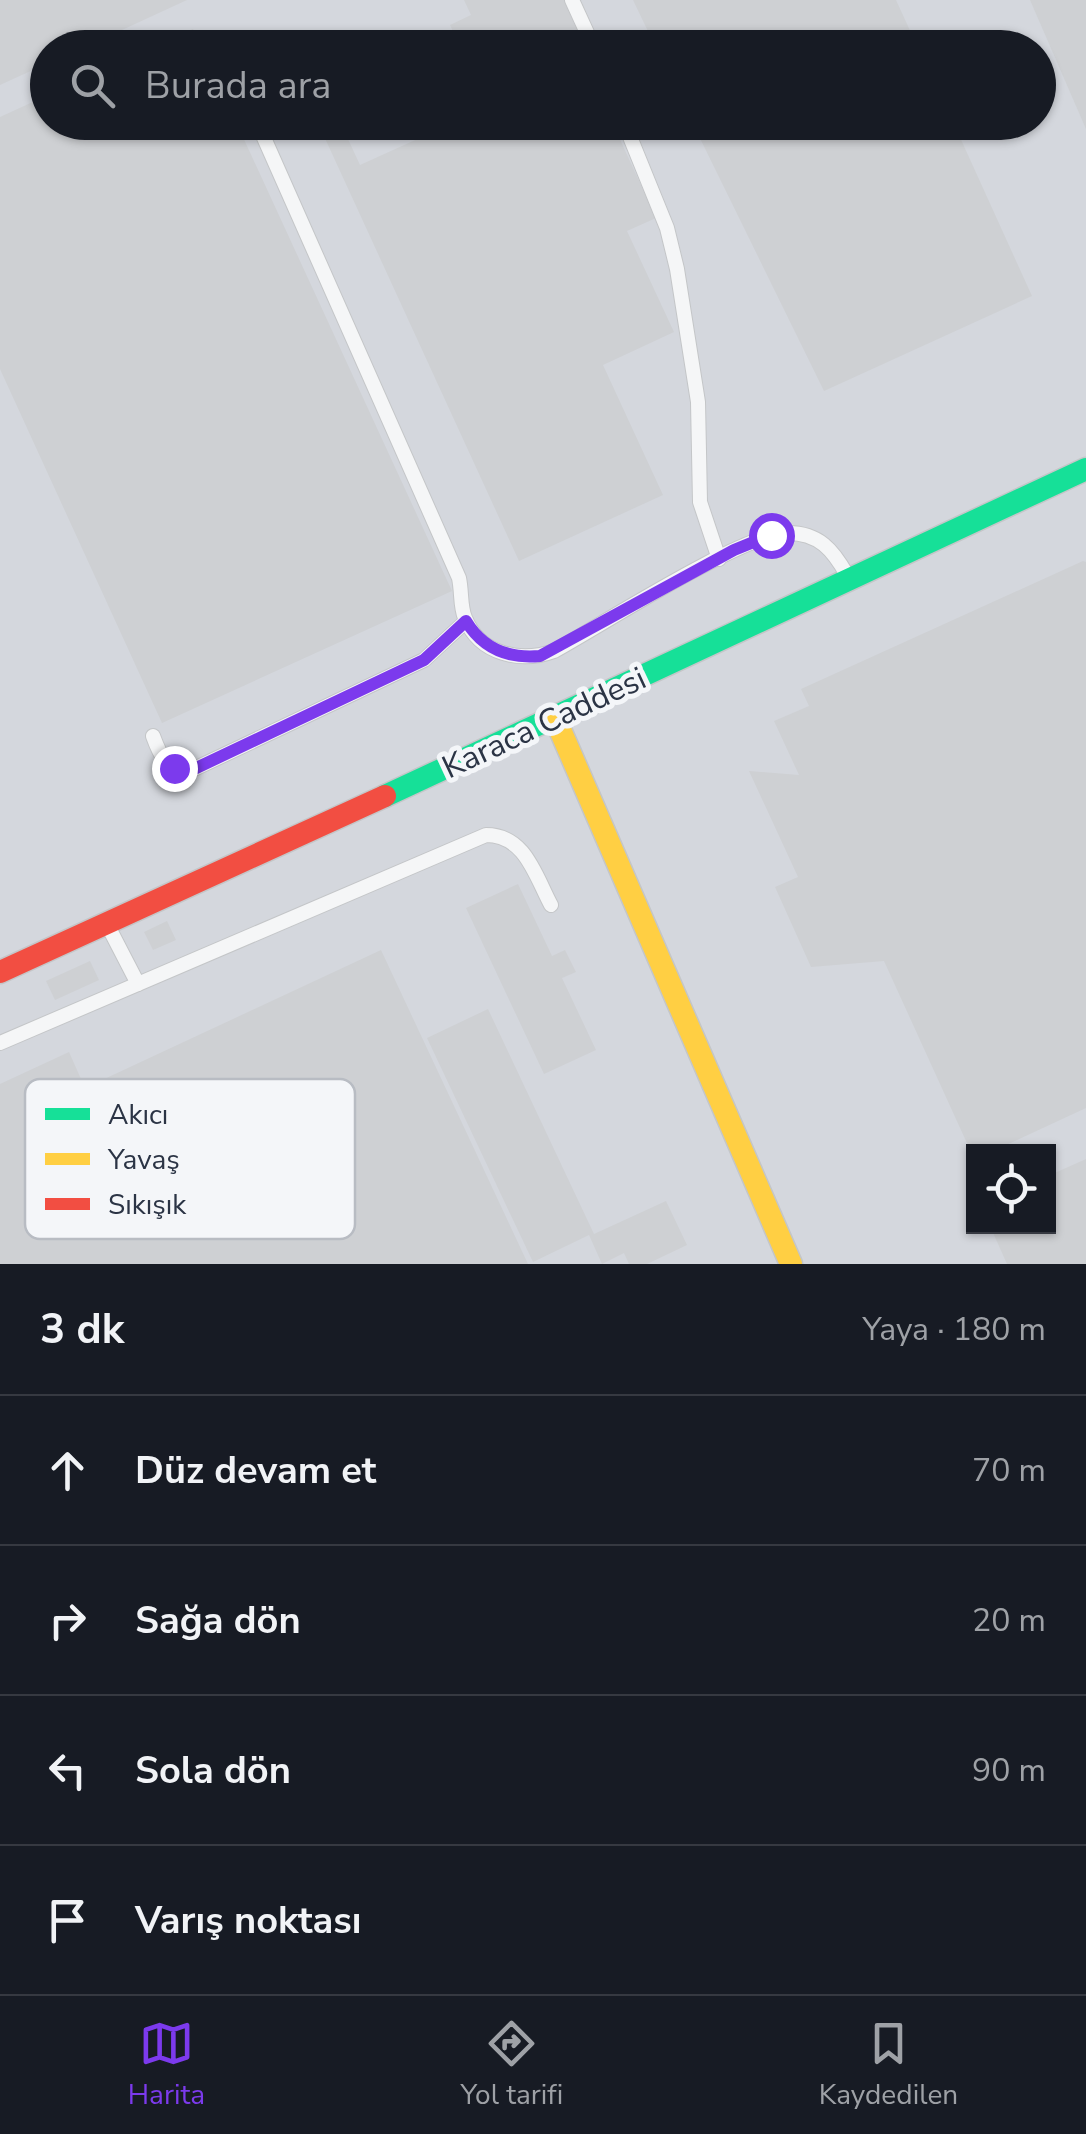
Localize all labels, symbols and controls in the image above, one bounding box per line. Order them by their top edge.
search box [30,30,1056,140]
icon: search [65,58,120,113]
text: Burada ara [145,60,331,111]
route start [749,513,795,559]
street label: Karaca Caddesi [435,657,653,789]
route end [152,746,198,792]
legend [25,1079,355,1239]
text: Akıcı [108,1096,168,1134]
text: Yavaş [107,1141,180,1179]
map controls [966,1144,1056,1234]
button: locate [966,1144,1056,1234]
text: Sıkışık [108,1186,187,1224]
text: 3 dk [40,1301,124,1358]
text: Yaya · 180 m [863,1308,1046,1351]
icon: ahead [40,1443,95,1498]
text: Düz devam et [135,1445,376,1496]
text: 70 m [972,1449,1046,1492]
icon: right [40,1593,95,1648]
text: Sağa dön [135,1595,301,1646]
text: 20 m [972,1599,1046,1642]
icon: left [40,1743,95,1798]
text: Sola dön [135,1745,291,1796]
text: 90 m [972,1749,1046,1792]
icon: arrive [40,1893,95,1948]
text: Varış noktası [135,1895,362,1946]
tab: Harita [128,2016,205,2114]
tab: Yol tarifi [461,2016,563,2114]
tab: Kaydedilen [819,2016,958,2114]

